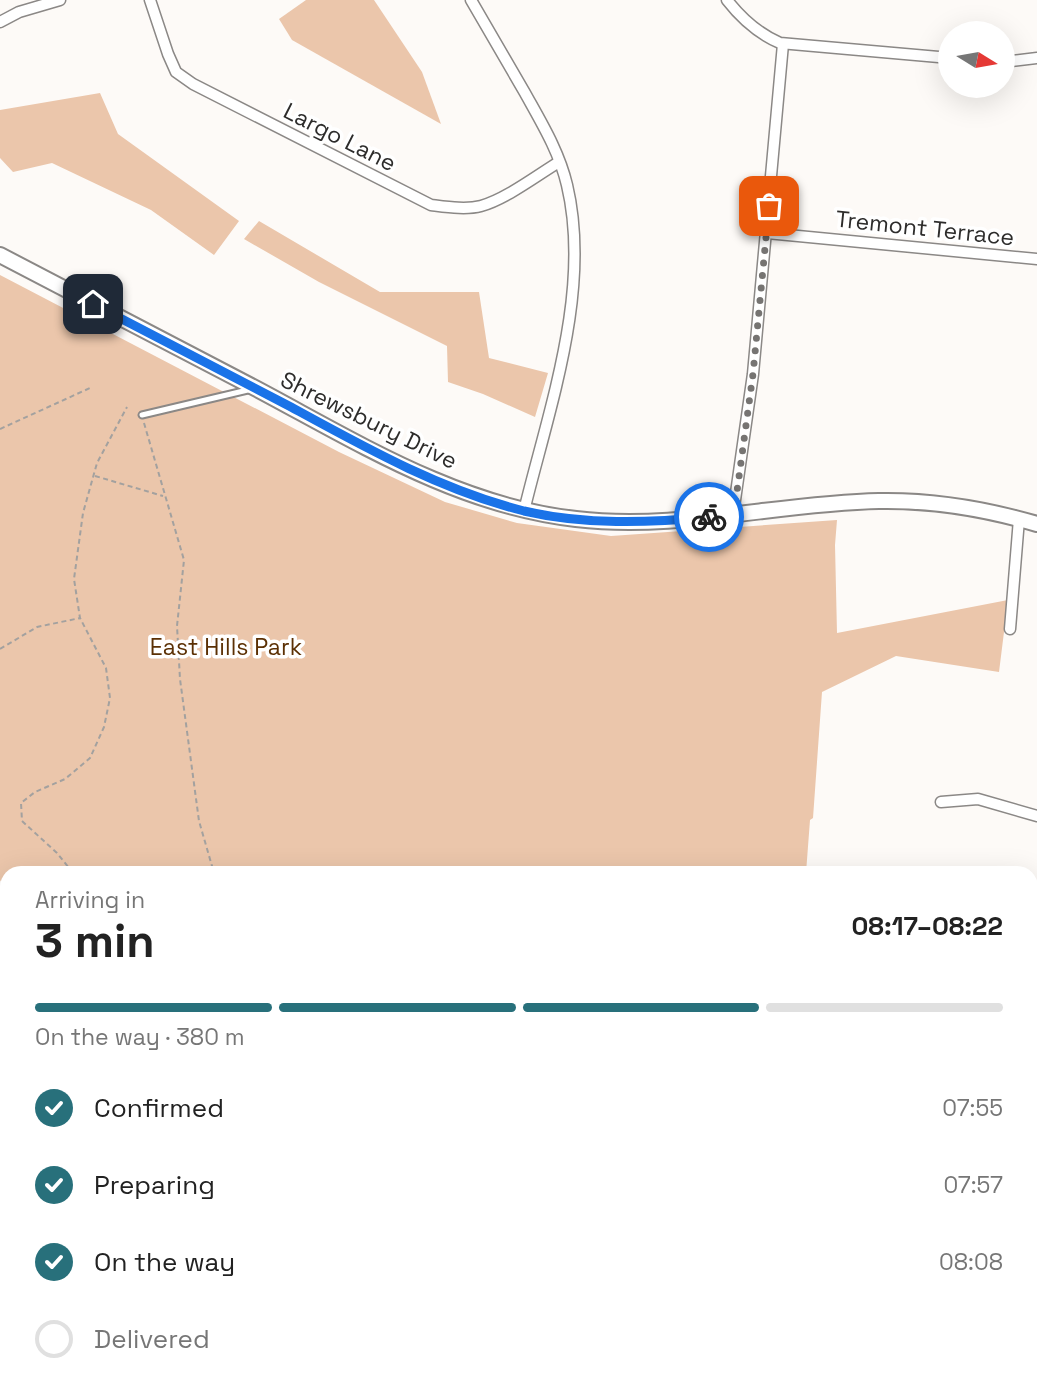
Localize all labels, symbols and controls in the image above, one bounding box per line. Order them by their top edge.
north arrow [938,21,1015,98]
map controls [938,21,1015,98]
street label: Largo Lane [279,96,401,178]
pin [739,176,799,236]
icon: bag [750,187,788,225]
street label: Tremont Terrace [834,204,1016,252]
pin [63,274,123,334]
icon: home [74,285,112,323]
street label: Shrewsbury Drive [276,364,462,476]
courier [674,482,744,552]
icon: bike [690,498,728,536]
park label: East Hills Park [150,632,302,662]
text: Arriving in [35,885,145,915]
text: 08:17–08:22 [851,909,1003,943]
text: 3 min [35,912,155,970]
text: On the way · 380 m [35,1022,245,1052]
icon: check [35,1089,73,1127]
text: Confirmed [94,1091,224,1125]
text: 07:55 [942,1093,1003,1123]
icon: check [35,1166,73,1204]
text: Preparing [94,1168,215,1202]
text: 07:57 [943,1170,1003,1200]
icon: check [35,1243,73,1281]
text: On the way [94,1245,235,1279]
text: 08:08 [939,1247,1003,1277]
text: Delivered [94,1322,210,1356]

